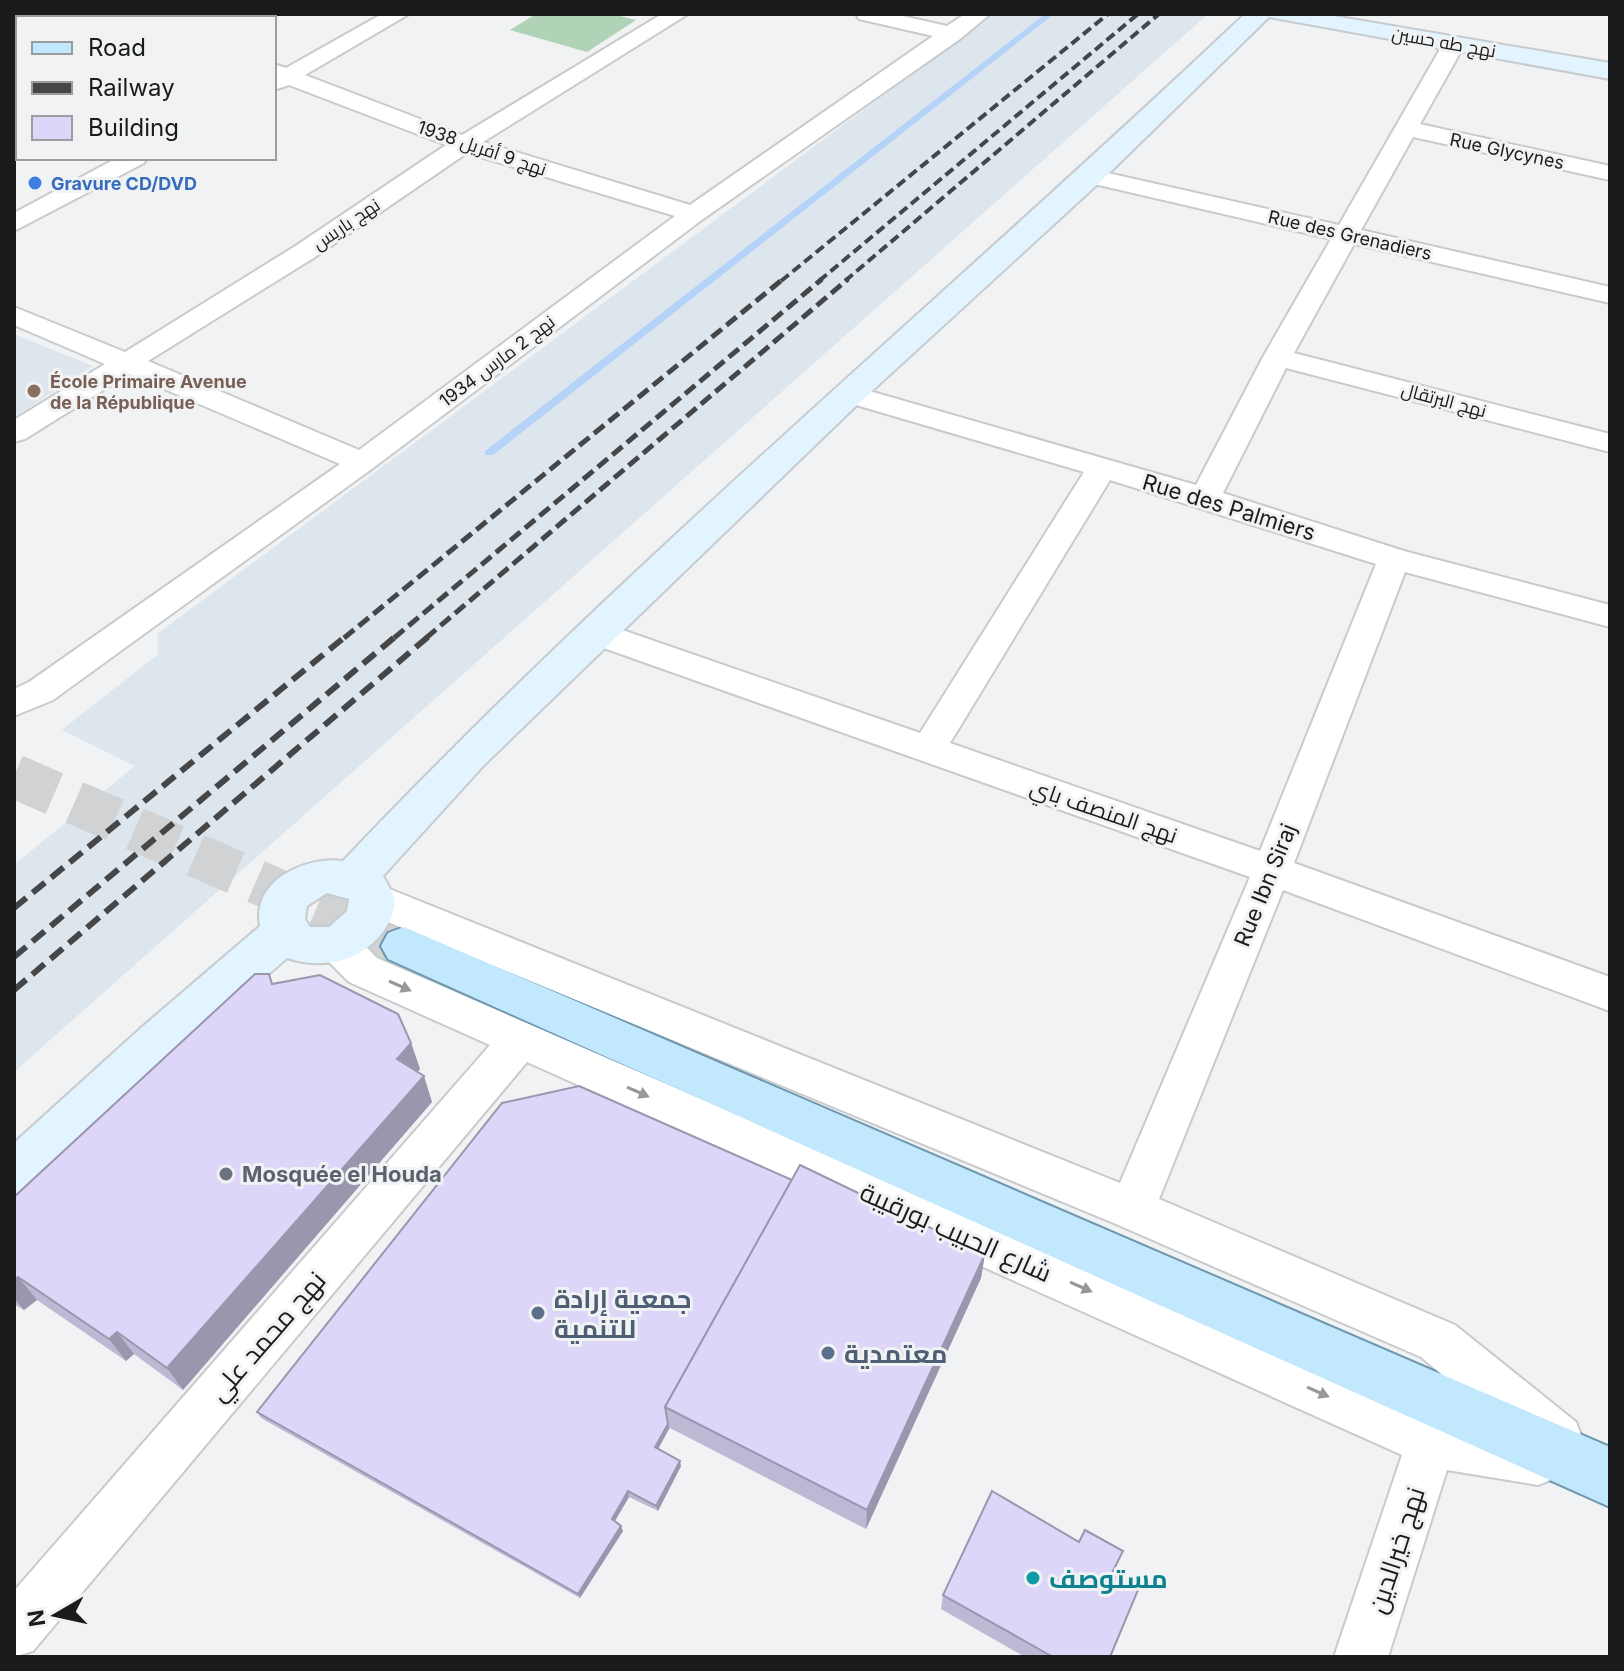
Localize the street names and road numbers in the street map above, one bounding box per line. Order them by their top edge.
street label: نهج طه حسين [1390,23,1498,63]
street label: نهج 9 أفريل 1938 [414,116,549,182]
street label: Rue Glycynes [1448,129,1566,173]
street label: نهج باريس [308,194,385,256]
street label: Rue des Grenadiers [1266,206,1434,264]
street label: نهج 2 مارس 1934 [435,311,560,413]
street label: نهج البرتقال [1399,379,1489,423]
street label: Rue des Palmiers [1139,468,1319,546]
street label: نهج المنصف باي [1026,774,1181,852]
street label: Rue Ibn Siraj [1229,820,1301,950]
street label: شارع الحبيب بورقيبة [855,1176,1057,1290]
street label: نهج محمد علي [202,1265,336,1411]
street label: نهج خيرالدين [1361,1483,1433,1618]

